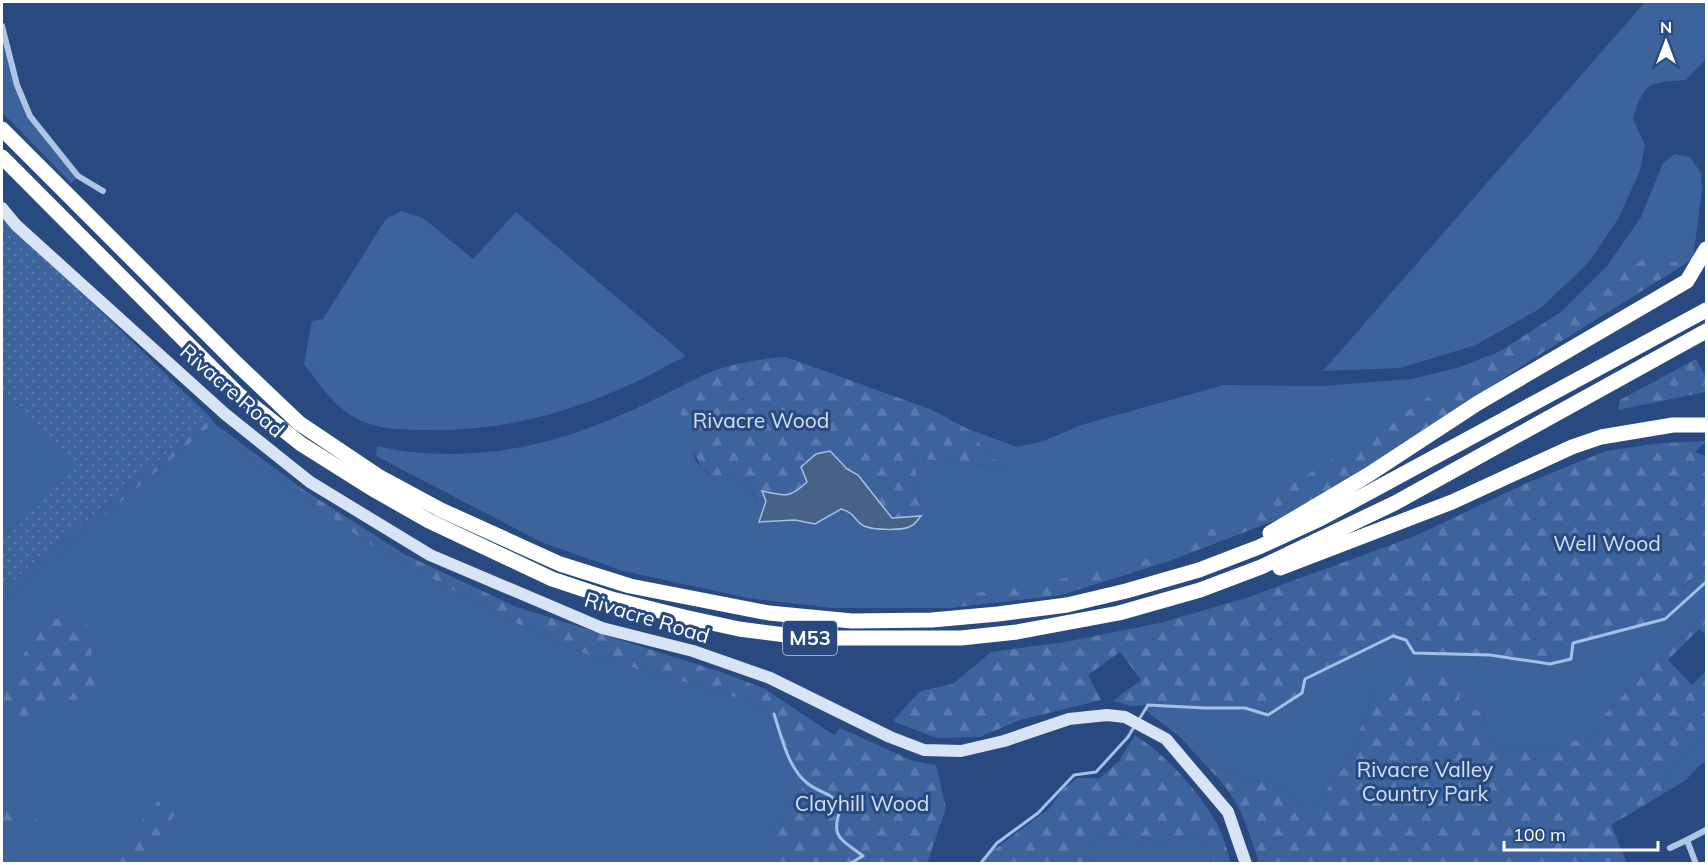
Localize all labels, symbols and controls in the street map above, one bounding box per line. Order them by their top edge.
north arrow [1636,12,1696,72]
text: N [1660,17,1672,37]
street label: Rivacre Road [175,338,290,442]
park label: Rivacre Wood [693,407,829,433]
park label: Well Wood [1553,530,1661,556]
street label: Rivacre Road [582,586,713,648]
road number: M53 [783,621,837,655]
park label: Rivacre Valley Country Park [1357,756,1493,806]
park label: Clayhill Wood [795,790,929,816]
scale bar [1504,814,1658,852]
text: 100 m [1513,823,1566,846]

